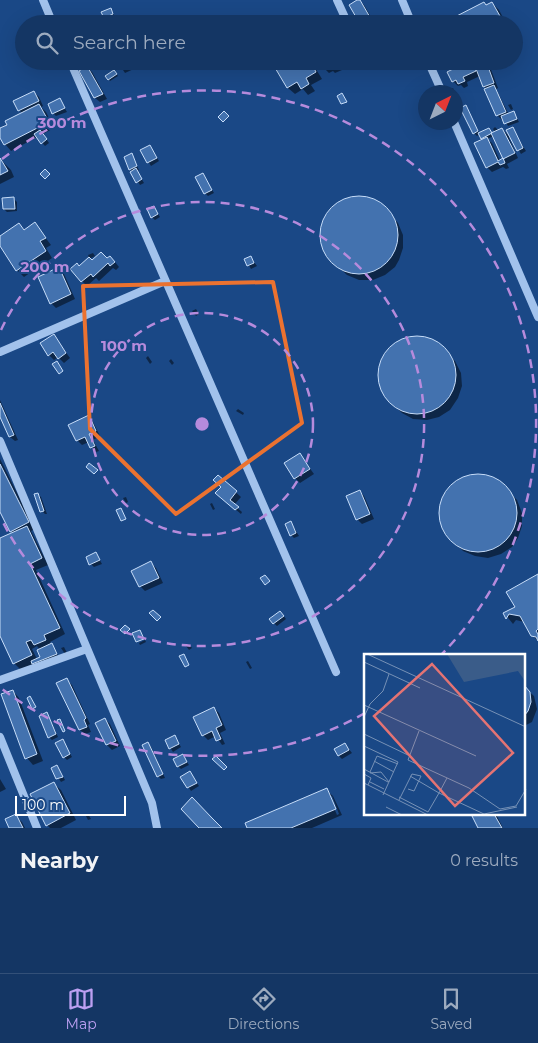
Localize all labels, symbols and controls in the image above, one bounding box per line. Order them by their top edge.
search box [15,15,523,70]
icon: search [33,29,61,57]
text: Search here [73,31,186,54]
north arrow [418,85,463,130]
text: 300 m [36,113,87,132]
text: 200 m [20,257,70,276]
text: 100 m [101,336,147,355]
centre of rings [193,415,211,433]
inset map [364,654,526,816]
scale bar [15,793,126,816]
text: 100 m [22,796,64,814]
text: Nearby [20,848,99,873]
text: 0 results [450,851,518,870]
tab: Map [66,985,97,1033]
tab: Directions [228,985,299,1033]
tab: Saved [430,985,472,1033]

